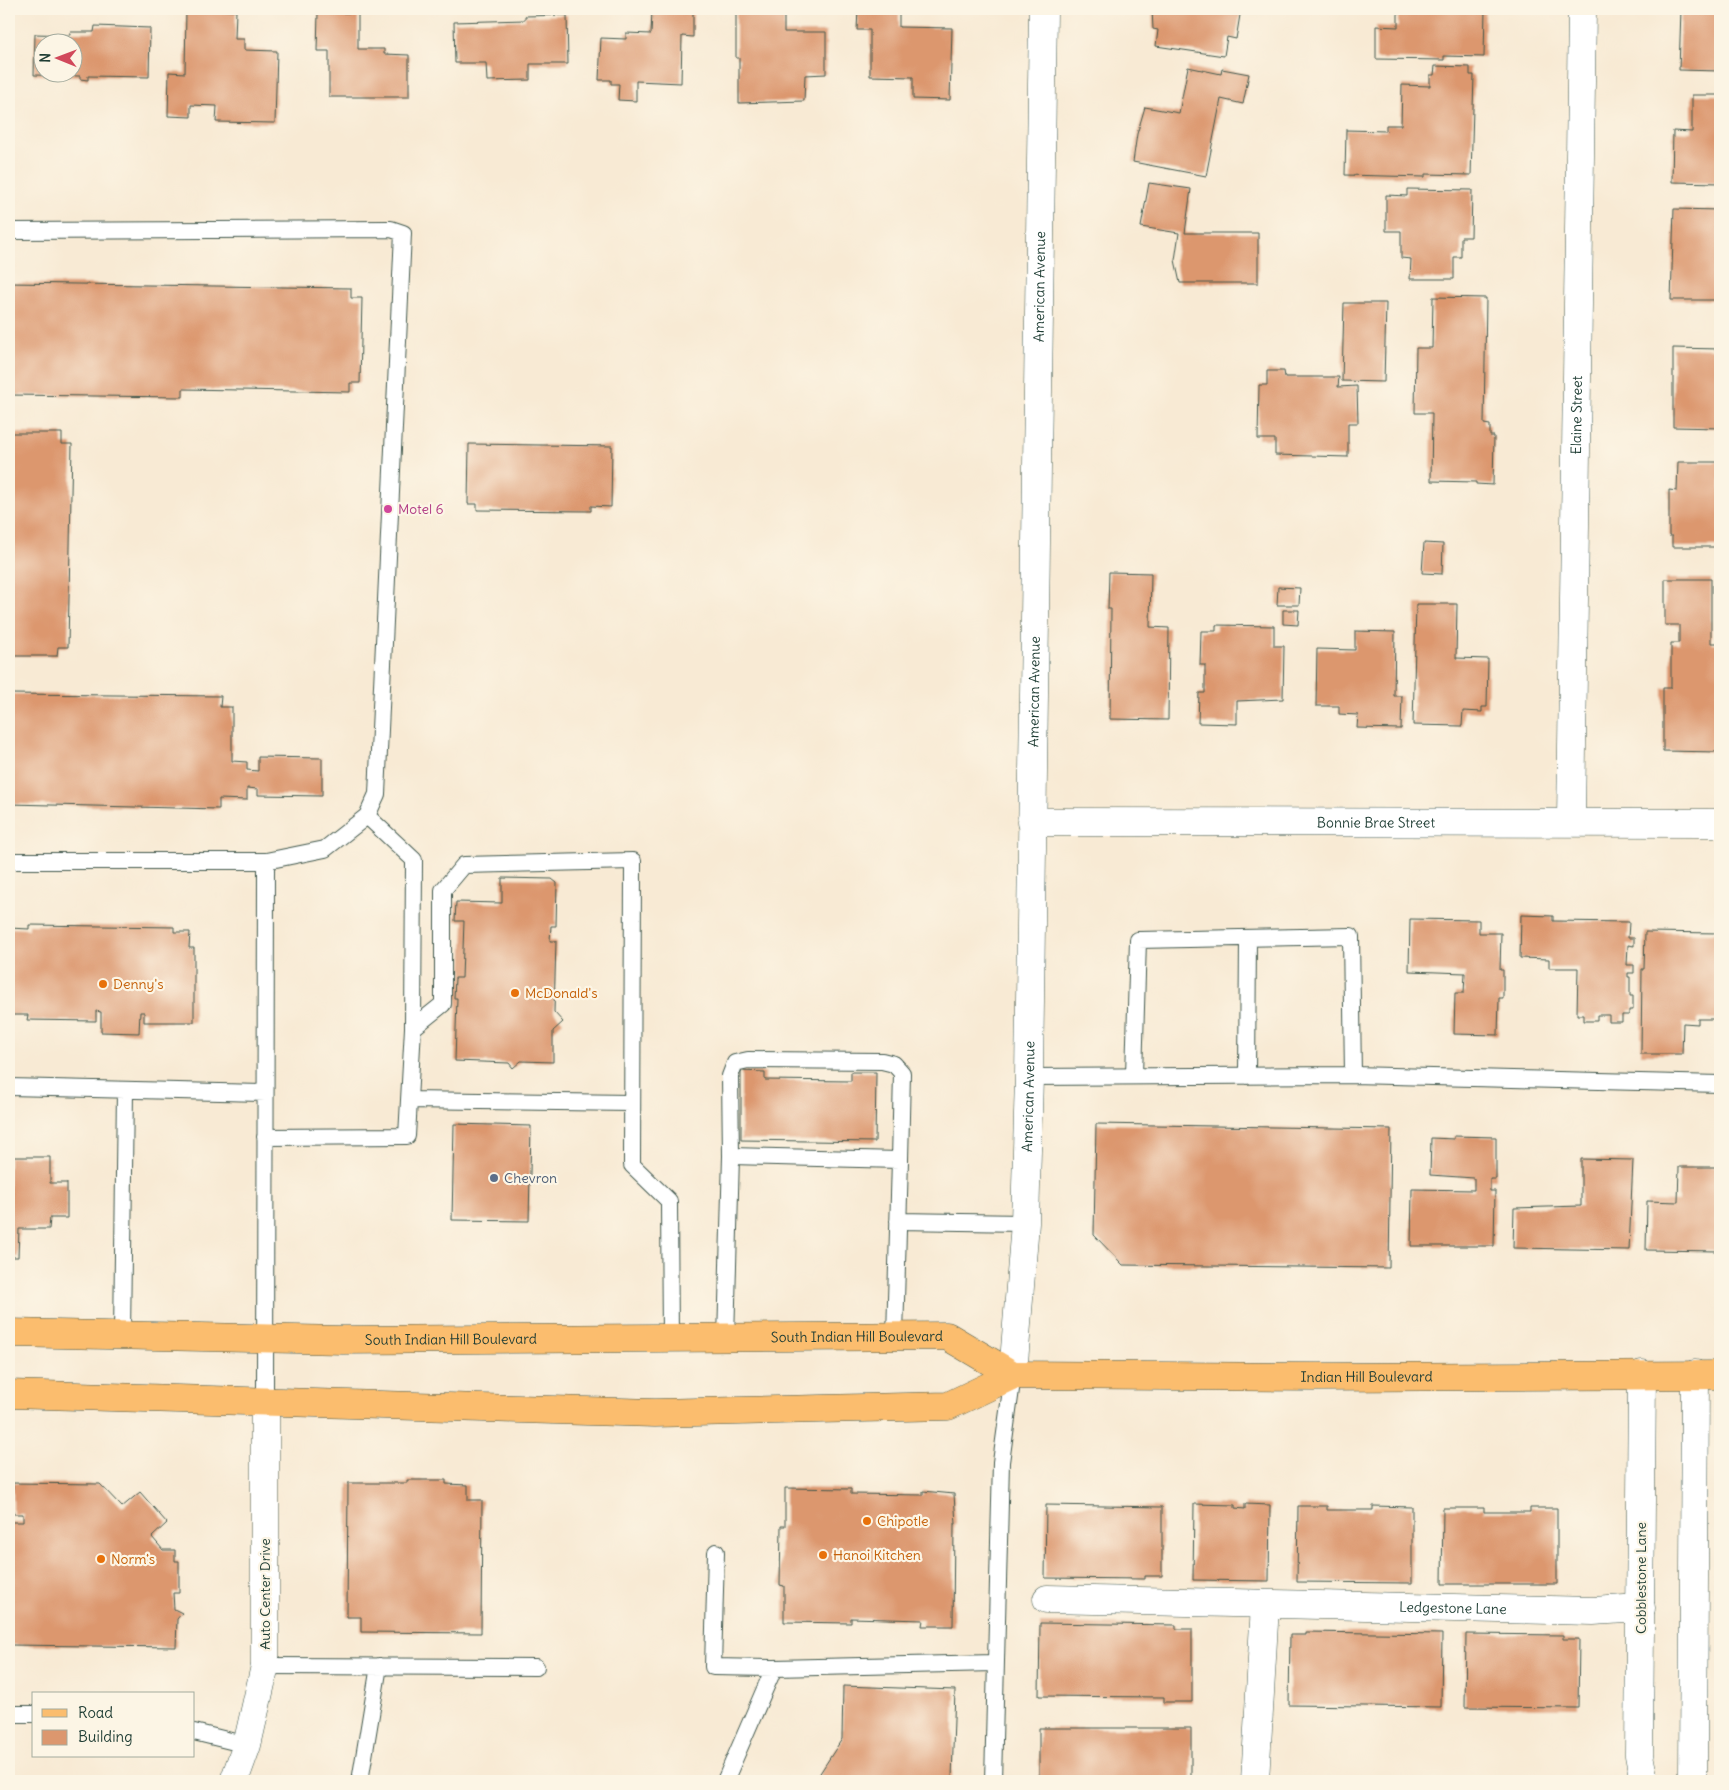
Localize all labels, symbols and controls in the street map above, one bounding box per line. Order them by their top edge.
north arrow [32,32,82,82]
text: N [36,53,54,63]
street label: American Avenue [1030,231,1049,342]
street label: Elaine Street [1567,375,1586,455]
place label: Motel 6 [398,500,444,518]
marker: Motel 6 [382,503,394,515]
street label: American Avenue [1024,636,1044,747]
street label: Bonnie Brae Street [1317,813,1435,832]
place label: Denny's [113,975,164,993]
marker: Denny's [97,978,109,990]
place label: McDonald's [525,984,598,1002]
marker: McDonald's [509,987,521,999]
street label: American Avenue [1018,1041,1038,1152]
place label: Chevron [504,1169,557,1187]
marker: Chevron [488,1172,500,1184]
street label: South Indian Hill Boulevard [771,1327,943,1346]
street label: South Indian Hill Boulevard [365,1330,537,1349]
street label: Indian Hill Boulevard [1300,1367,1433,1386]
place label: Chipotle [877,1512,929,1530]
marker: Chipotle [861,1515,873,1527]
street label: Cobblestone Lane [1632,1522,1650,1634]
street label: Auto Center Drive [256,1538,274,1650]
place label: Hanoi Kitchen [833,1546,921,1564]
marker: Hanoi Kitchen [817,1549,829,1561]
place label: Norm's [111,1550,155,1568]
marker: Norm's [95,1553,107,1565]
street label: Ledgestone Lane [1399,1598,1507,1618]
legend [32,1692,195,1758]
text: Road [78,1703,113,1722]
text: Building [78,1727,133,1746]

